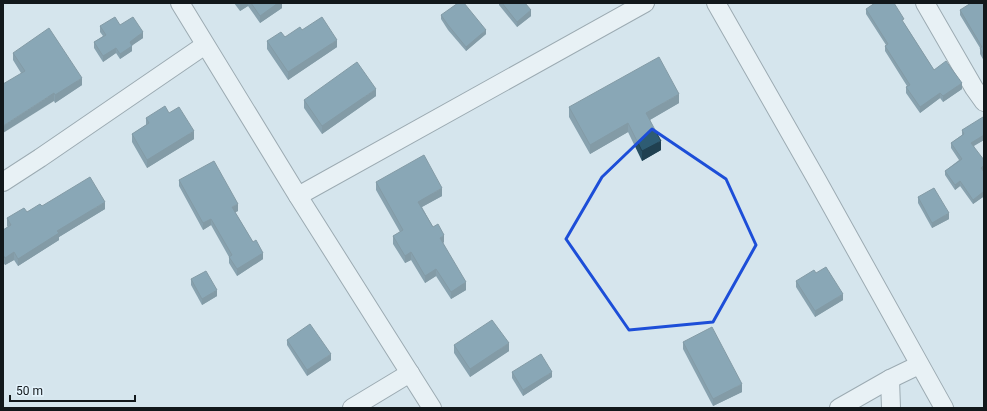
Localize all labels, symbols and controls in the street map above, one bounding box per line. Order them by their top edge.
scale bar [10,377,135,403]
text: 50 m [16,384,43,398]

